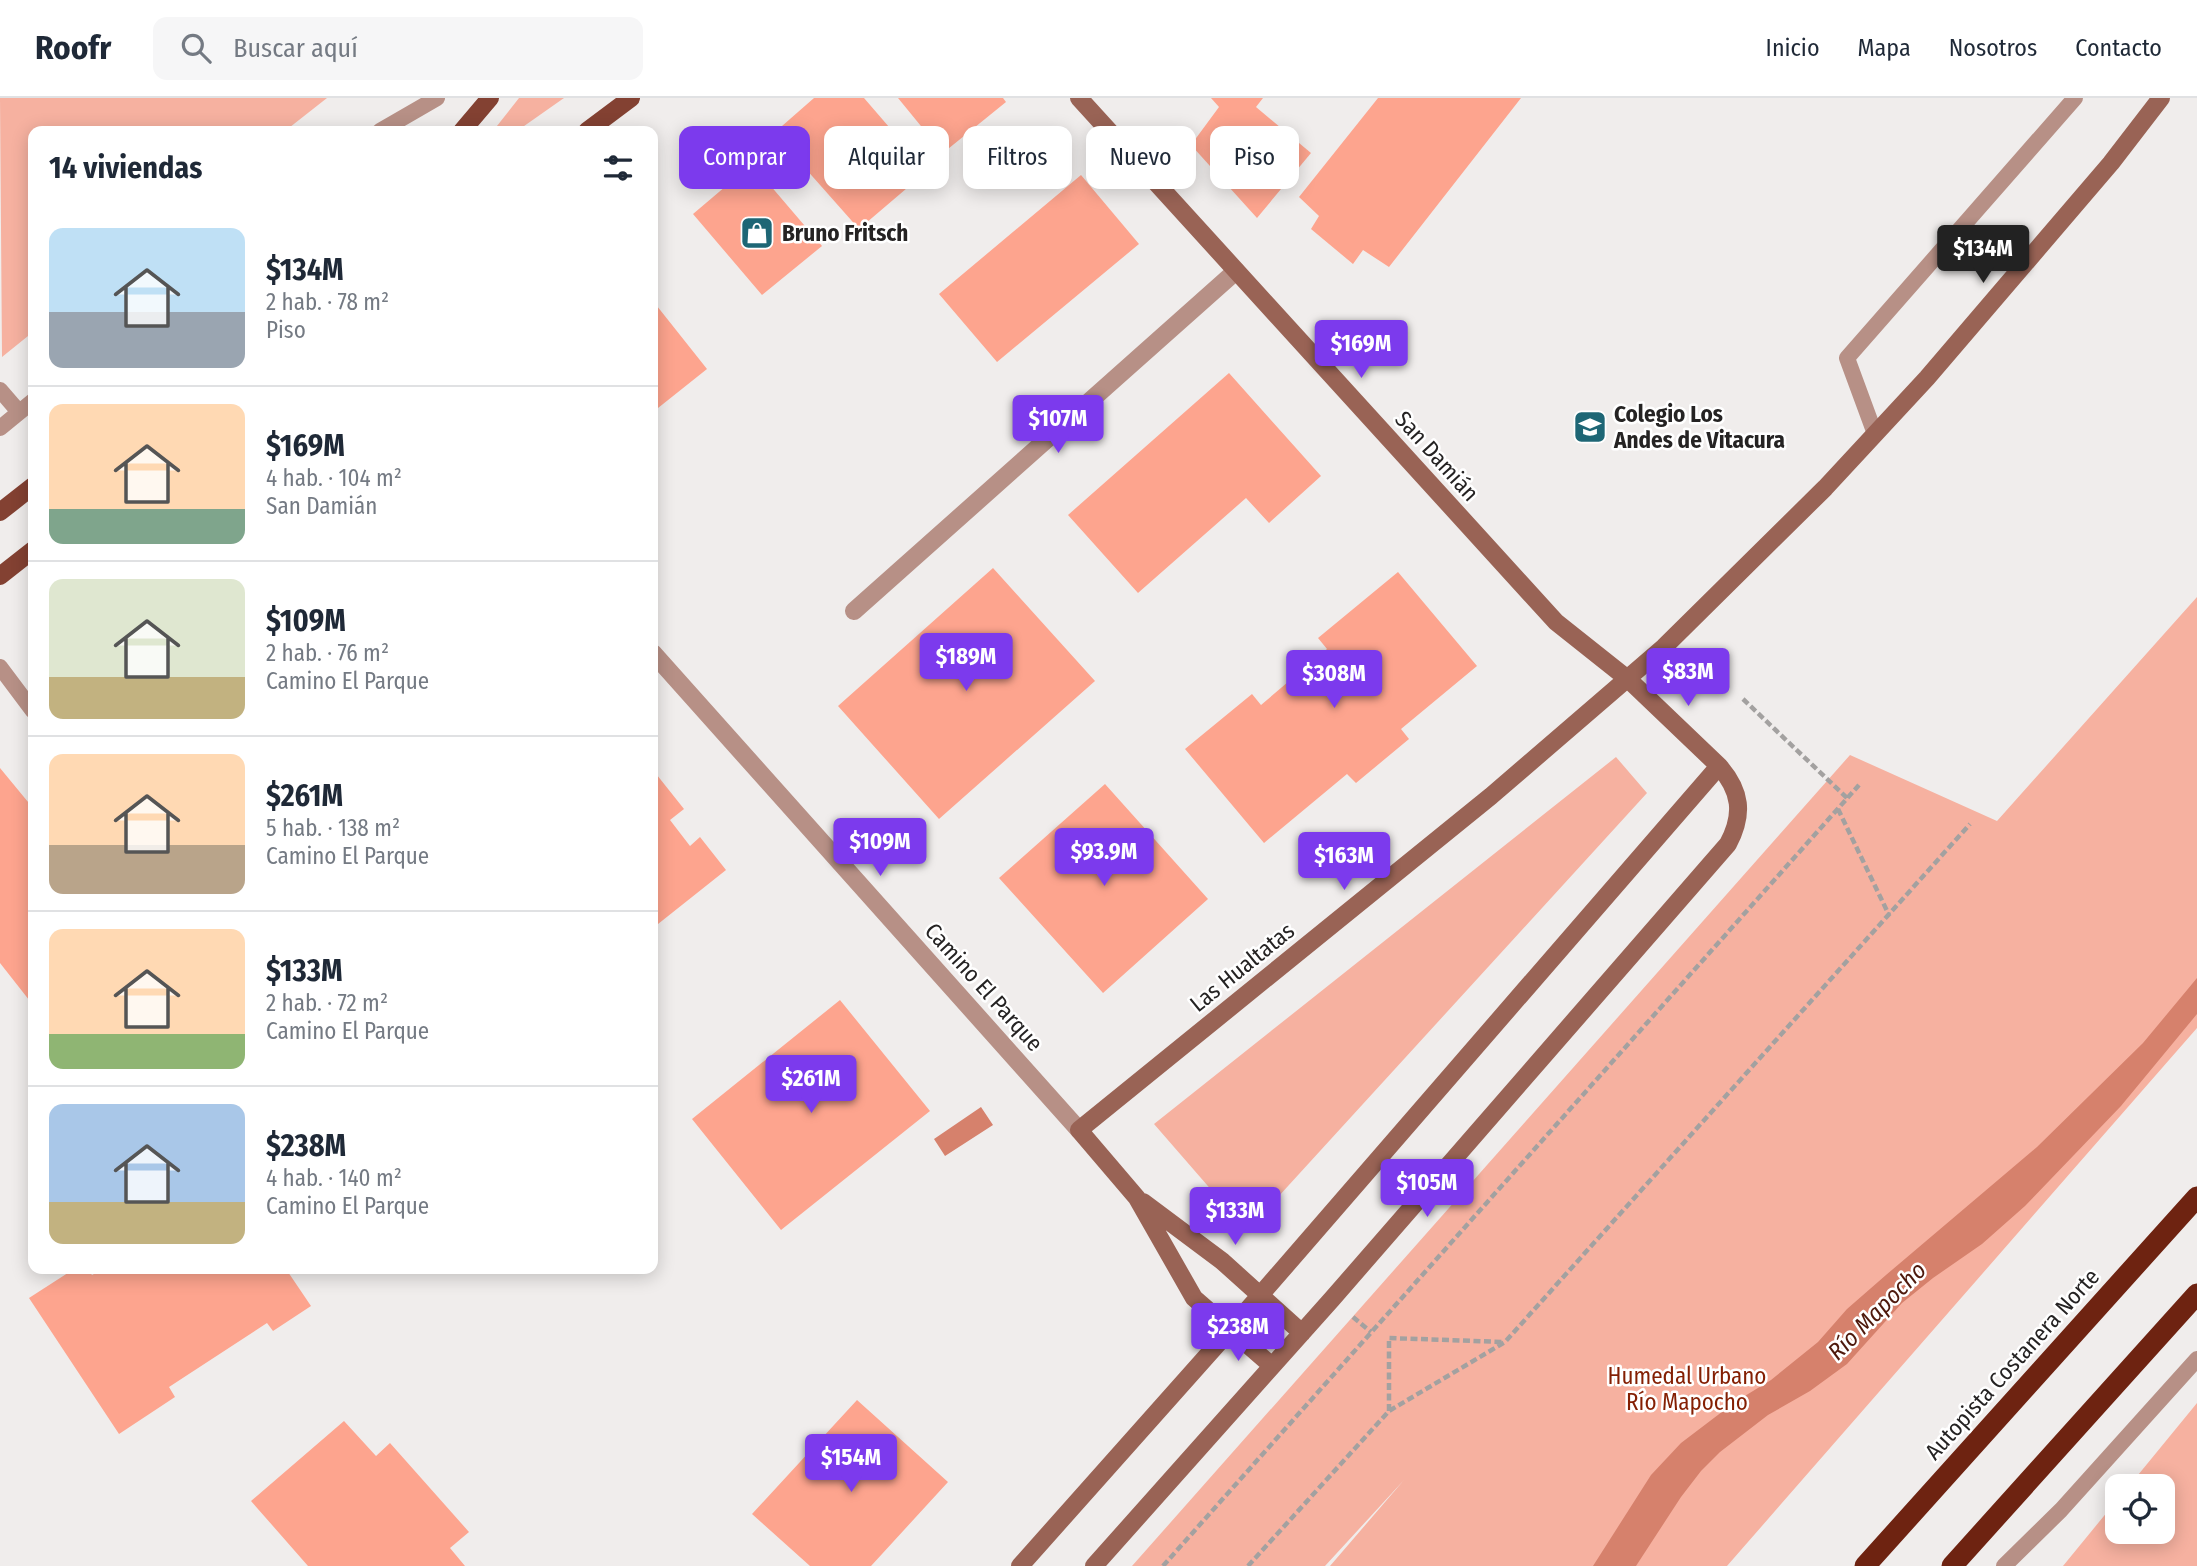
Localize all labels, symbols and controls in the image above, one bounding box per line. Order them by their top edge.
search box [153,17,643,80]
text: Roofr [35,28,111,68]
icon: search [177,29,215,67]
text: Buscar aquí [233,33,358,64]
text: Inicio [1766,34,1820,62]
text: Mapa [1858,34,1911,62]
text: Nosotros [1949,34,2037,62]
text: Contacto [2075,34,2162,62]
chip: Comprar [679,126,810,189]
chip: Alquilar [824,126,949,189]
chip: Filtros [963,126,1072,189]
chip: Nuevo [1086,126,1196,189]
chip: Piso [1210,126,1299,189]
icon: filters [599,149,637,187]
text: 14 viviendas [49,150,202,186]
shop icon: Bruno Fritsch [738,214,776,252]
place label: Bruno Fritsch [782,219,908,247]
pin: $134M [1934,226,2032,285]
text: $134M [1953,234,2013,262]
text: $134M [266,252,344,288]
icon: home [105,256,189,340]
text: 2 hab. · 78 m² [266,288,389,316]
text: Piso [266,316,306,344]
pin: $169M [1312,320,1410,380]
text: $169M [1331,329,1391,357]
pin: $107M [1009,396,1107,455]
place label: Colegio Los Andes de Vitacura [1613,400,1785,454]
text: $107M [1029,404,1087,432]
street label: San Damián [1389,405,1485,507]
school or university icon: Colegio Los Andes de Vitacura [1571,408,1609,446]
text: $169M [266,428,345,464]
icon: home [105,432,189,516]
text: 4 hab. · 104 m² [266,464,402,492]
text: San Damián [266,492,377,520]
text: $109M [266,603,346,639]
icon: home [105,607,189,691]
pin: $189M [917,634,1015,693]
text: 2 hab. · 76 m² [266,639,389,667]
text: $189M [936,642,996,670]
pin: $83M [1647,648,1729,708]
pin: $308M [1285,650,1383,710]
text: $83M [1662,657,1714,685]
text: $308M [1302,659,1366,687]
text: Camino El Parque [266,667,429,695]
text: $261M [266,778,343,814]
icon: home [105,782,189,866]
text: 5 hab. · 138 m² [266,814,400,842]
pin: $109M [831,818,929,878]
text: $109M [849,827,911,855]
pin: $93.9M [1047,828,1161,888]
pin: $163M [1295,832,1393,892]
text: $93.9M [1071,837,1137,865]
text: $163M [1314,841,1374,869]
text: Camino El Parque [266,842,429,870]
street label: Las Hualtatas [1184,916,1300,1018]
street label: Camino El Parque [919,917,1049,1057]
text: $133M [266,953,343,989]
icon: home [105,957,189,1041]
text: 2 hab. · 72 m² [266,989,388,1017]
text: Camino El Parque [266,1017,429,1045]
pin: $261M [762,1056,860,1115]
text: $261M [781,1064,841,1092]
text: $238M [266,1128,346,1164]
icon: home [105,1132,189,1216]
pin: $105M [1378,1160,1476,1219]
text: 4 hab. · 140 m² [266,1164,402,1192]
text: $105M [1397,1168,1457,1196]
pin: $133M [1186,1188,1284,1247]
text: Camino El Parque [266,1192,429,1220]
text: $133M [1206,1196,1264,1224]
water label: Río Mapocho [1822,1256,1932,1366]
street label: Autopista Costanera Norte [1919,1263,2105,1465]
pin: $238M [1189,1304,1287,1363]
text: $238M [1207,1312,1269,1340]
park label: Humedal Urbano Río Mapocho [1608,1362,1766,1416]
pin: $154M [802,1434,900,1494]
text: $154M [821,1443,881,1471]
map controls [2105,1474,2175,1544]
button: locate [2105,1474,2175,1544]

